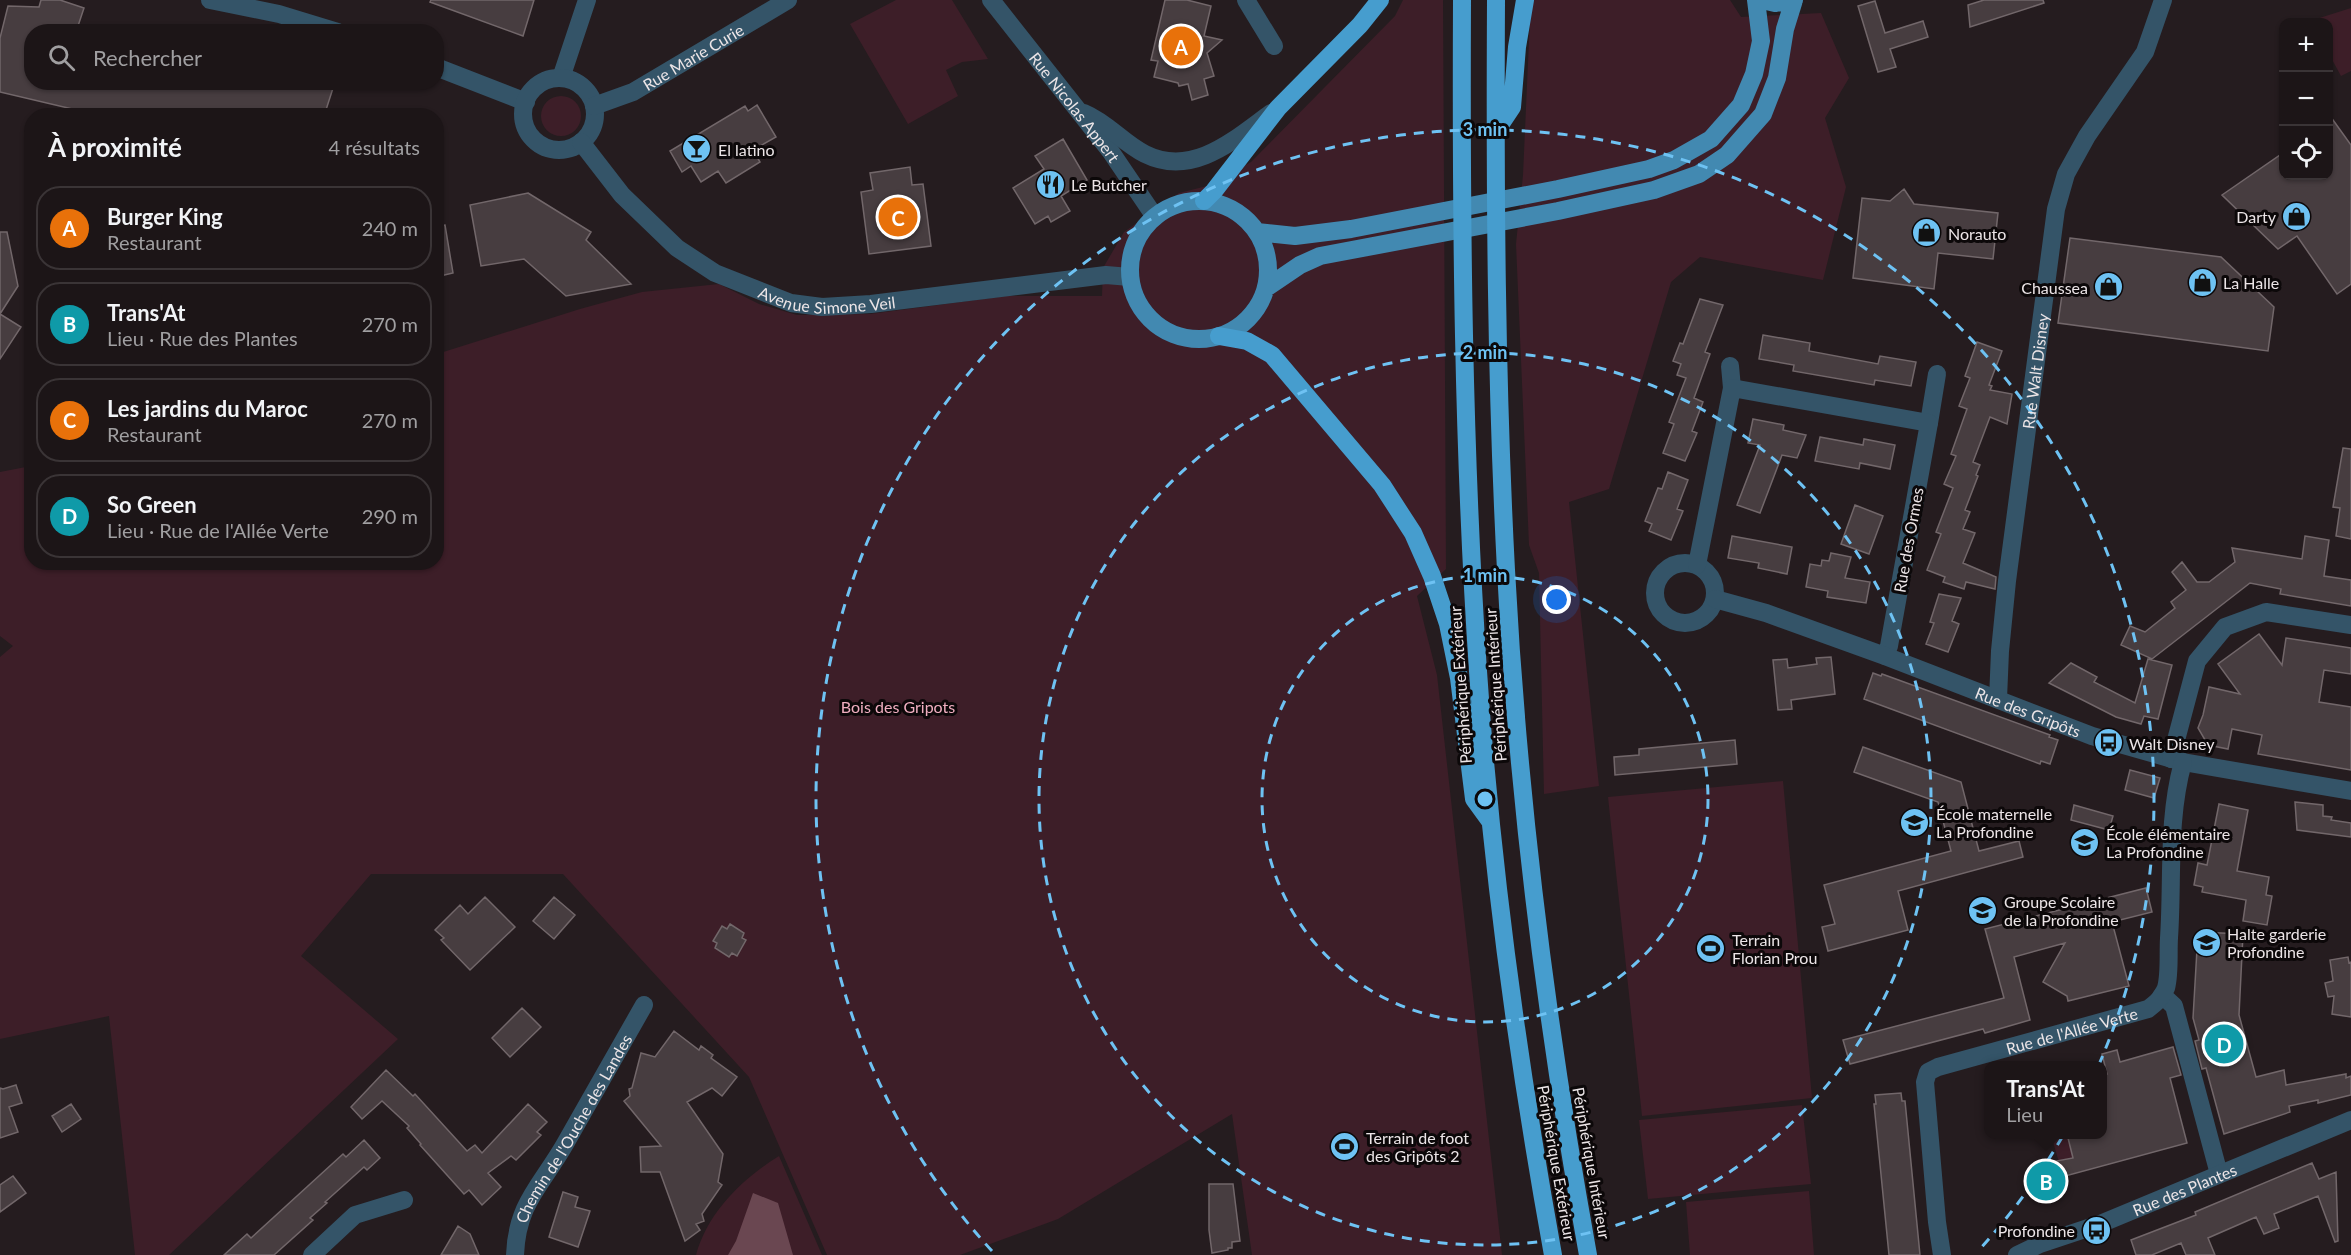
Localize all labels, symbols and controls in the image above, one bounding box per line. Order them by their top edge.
map controls [2279,18,2333,180]
button: + [2279,18,2333,72]
street label: Rue Marie Curie [639,19,747,94]
search box [24,24,444,90]
pin: A [1162,24,1200,68]
icon: search [45,41,78,74]
text: Rechercher [93,44,202,71]
street label: Rue Nicolas Appert [1026,48,1124,166]
button: − [2279,72,2333,126]
text: 3 min [1463,118,1507,140]
button: locate [2279,126,2333,180]
text: À proximité [48,131,182,163]
bar icon: El latino [681,133,713,165]
text: 4 résultats [329,135,420,159]
place label: El latino [718,140,775,159]
restaurant icon: Le Butcher [1034,168,1066,200]
place label: Le Butcher [1071,175,1147,194]
pin: C [878,194,918,240]
shop icon: Darty [2281,200,2313,232]
text: Burger King [107,203,223,230]
place label: Darty [2236,207,2277,226]
text: A [63,216,76,240]
text: 240 m [362,216,418,240]
shop icon: Norauto [1911,217,1943,249]
place label: Norauto [1948,224,2006,243]
text: Restaurant [107,230,202,254]
shop icon: La Halle [2186,266,2218,298]
shop icon: Chaussea [2093,271,2125,303]
place label: La Halle [2223,273,2279,292]
place label: Chaussea [2021,278,2088,297]
street label: Avenue Simone Veil [756,282,896,317]
text: Trans'At [107,299,185,326]
street label: Rue Walt Disney [2018,311,2052,430]
text: B [63,312,76,336]
text: 270 m [362,312,418,336]
text: Lieu · Rue des Plantes [107,326,298,350]
text: 2 min [1463,341,1507,363]
text: Les jardins du Maroc [107,395,308,422]
text: C [63,408,76,432]
text: 270 m [362,408,418,432]
text: Restaurant [107,422,202,446]
street label: Rue des Ormes [1889,486,1927,594]
text: So Green [107,491,197,518]
text: D [62,504,77,528]
text: 290 m [362,504,418,528]
text: Lieu · Rue de l'Allée Verte [107,518,329,542]
text: 1 min [1463,564,1507,586]
your location [1542,585,1571,614]
street label: Périphérique Extérieur [1445,605,1475,764]
street label: Périphérique Intérieur [1480,607,1510,762]
street label: Rue des Gripôts [1973,682,2084,740]
park label: Bois des Gripots [841,697,955,716]
bus stop icon: Walt Disney [2092,727,2124,759]
place label: Walt Disney [2129,734,2215,753]
centre of rings [1475,789,1495,809]
place label: École maternelle La Profondine [1936,804,2052,841]
school or university icon: École maternelle La Profondine [1899,806,1931,838]
place label: École élémentaire La Profondine [2106,824,2230,861]
school or university icon: École élémentaire La Profondine [2069,826,2101,858]
place label: Groupe Scolaire de la Profondine [2004,892,2119,929]
school or university icon: Groupe Scolaire de la Profondine [1967,894,1999,926]
place label: Halte garderie Profondine [2227,924,2326,961]
school or university icon: Halte garderie Profondine [2190,926,2222,958]
place label: Terrain Florian Prou [1732,930,1817,967]
sports icon: Terrain Florian Prou [1695,932,1727,964]
street label: Rue de l'Allée Verte [2004,1003,2139,1057]
pin: D [2204,1022,2244,1066]
street label: Chemin de l'Ouche des Landes [511,1031,635,1225]
popup [1984,1061,2107,1139]
text: Trans'At [2006,1075,2085,1102]
street label: Périphérique Extérieur [1534,1084,1580,1243]
street label: Périphérique Intérieur [1569,1086,1615,1241]
text: Lieu [2006,1102,2043,1126]
place label: Terrain de foot des Gripôts 2 [1366,1128,1469,1165]
sports icon: Terrain de foot des Gripôts 2 [1329,1130,1361,1162]
pin: B [2026,1158,2066,1204]
street label: Rue des Plantes [2129,1159,2239,1219]
bus stop icon: Profondine [2080,1214,2112,1246]
place label: Profondine [1998,1221,2075,1240]

